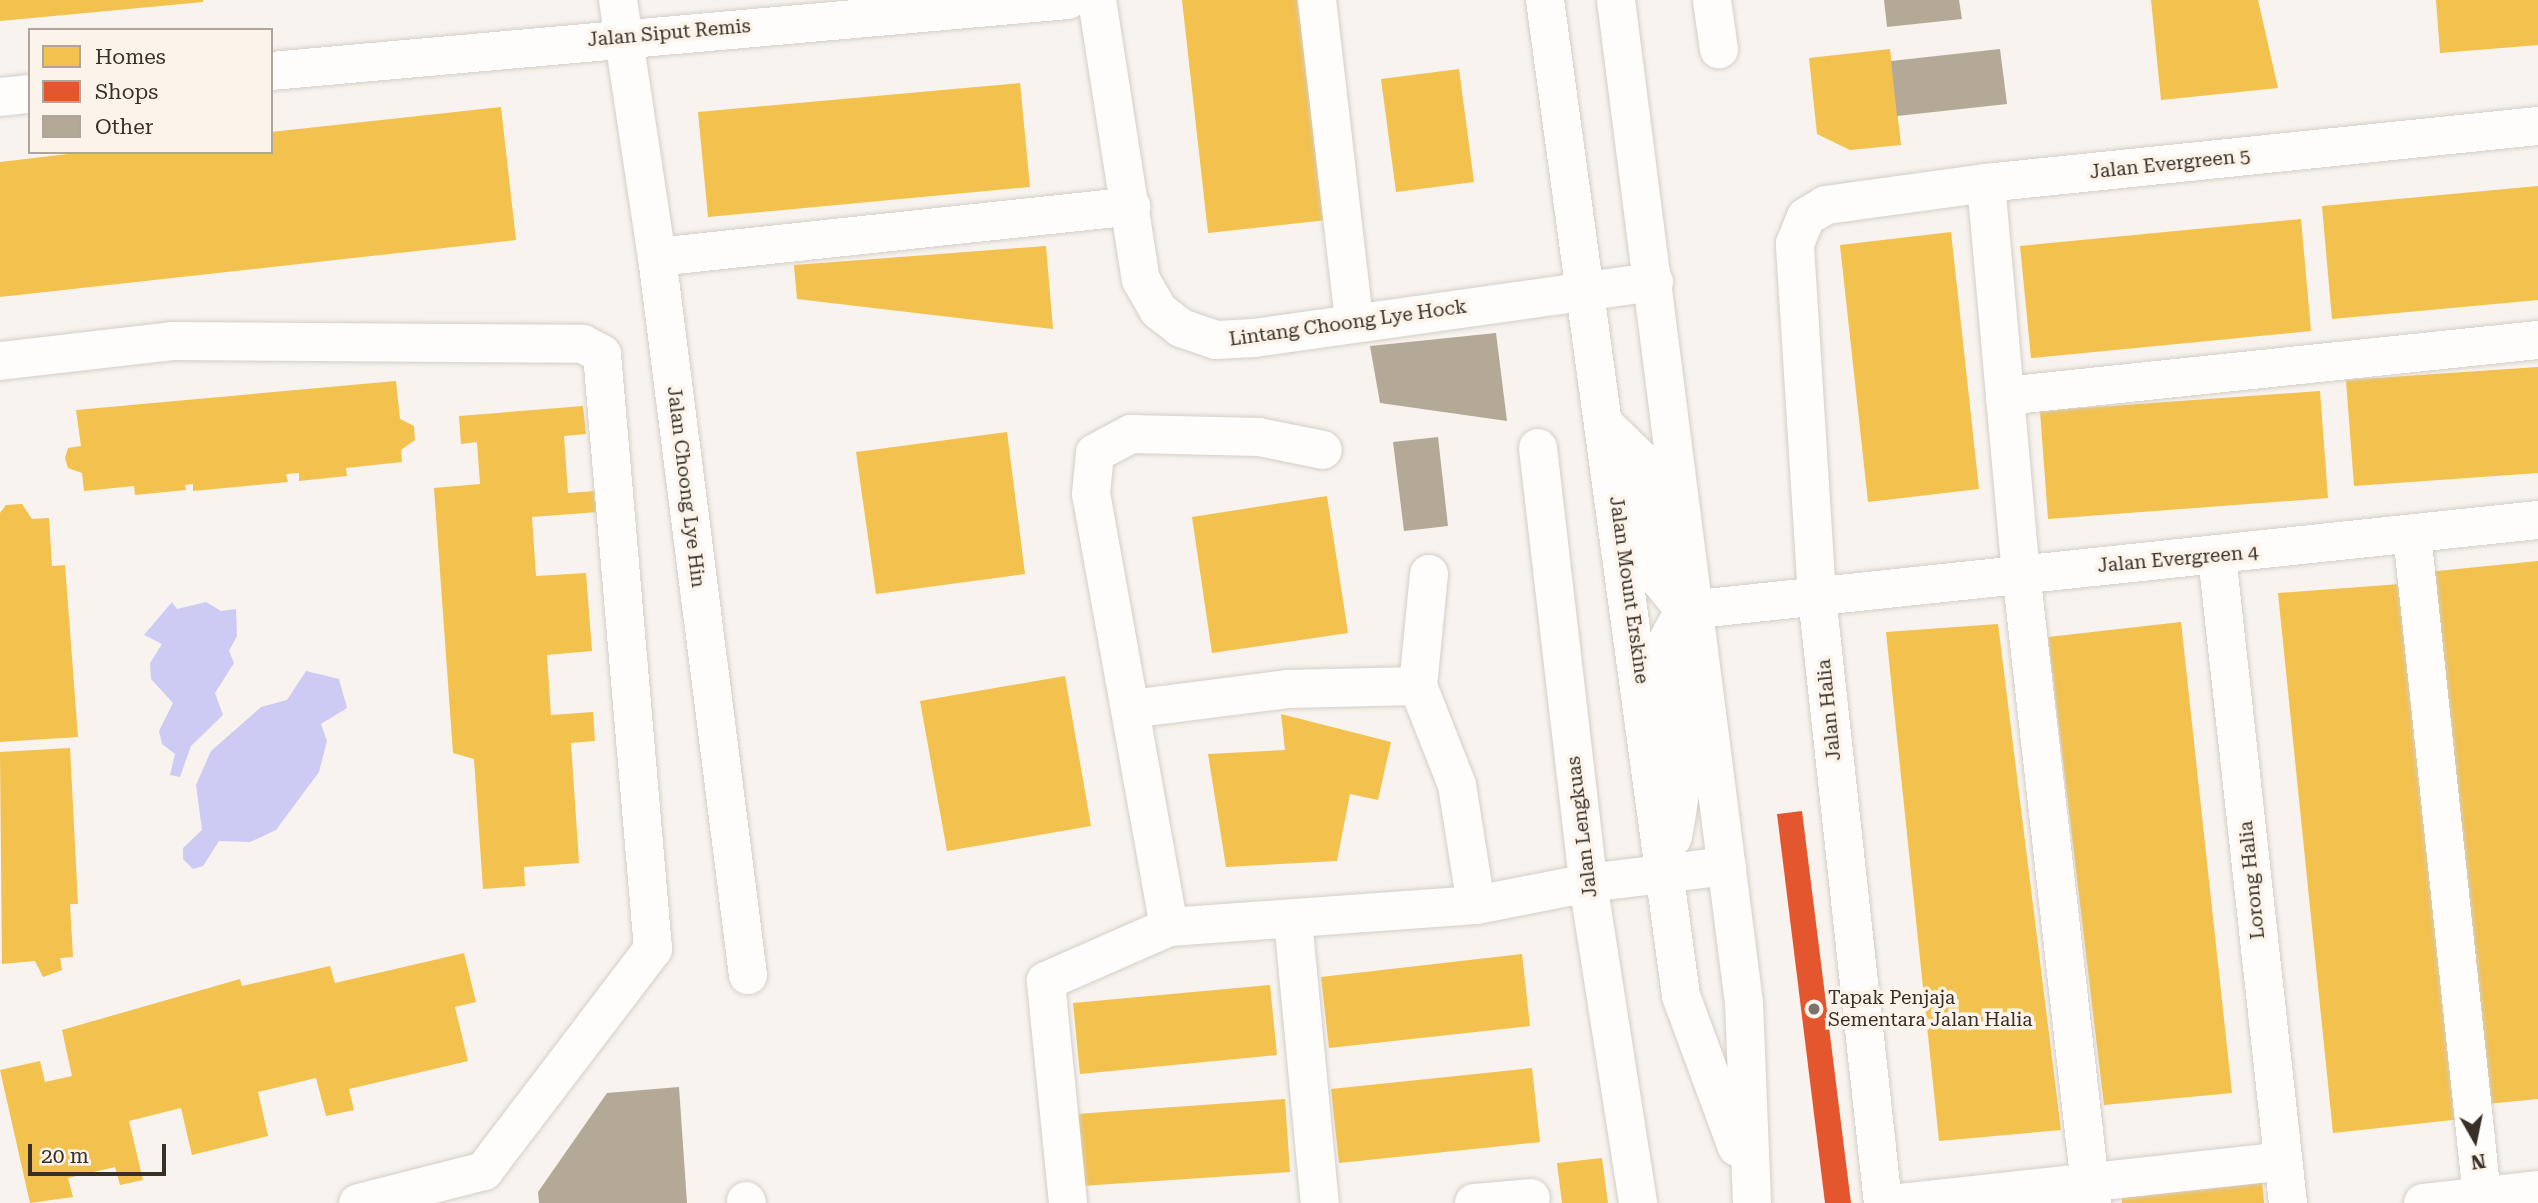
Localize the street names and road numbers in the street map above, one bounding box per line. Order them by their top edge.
street label: Jalan Siput Remis [586,15,752,51]
street label: Jalan Evergreen 5 [2089,144,2251,184]
street label: Lintang Choong Lye Hock [1228,295,1468,351]
street label: Jalan Choong Lye Hin [662,385,710,589]
street label: Jalan Mount Erskine [1605,495,1653,685]
street label: Jalan Evergreen 4 [2097,541,2259,577]
street label: Jalan Halia [1812,658,1846,762]
street label: Jalan Lengkuas [1562,755,1602,899]
street label: Lorong Halia [2234,820,2270,940]

